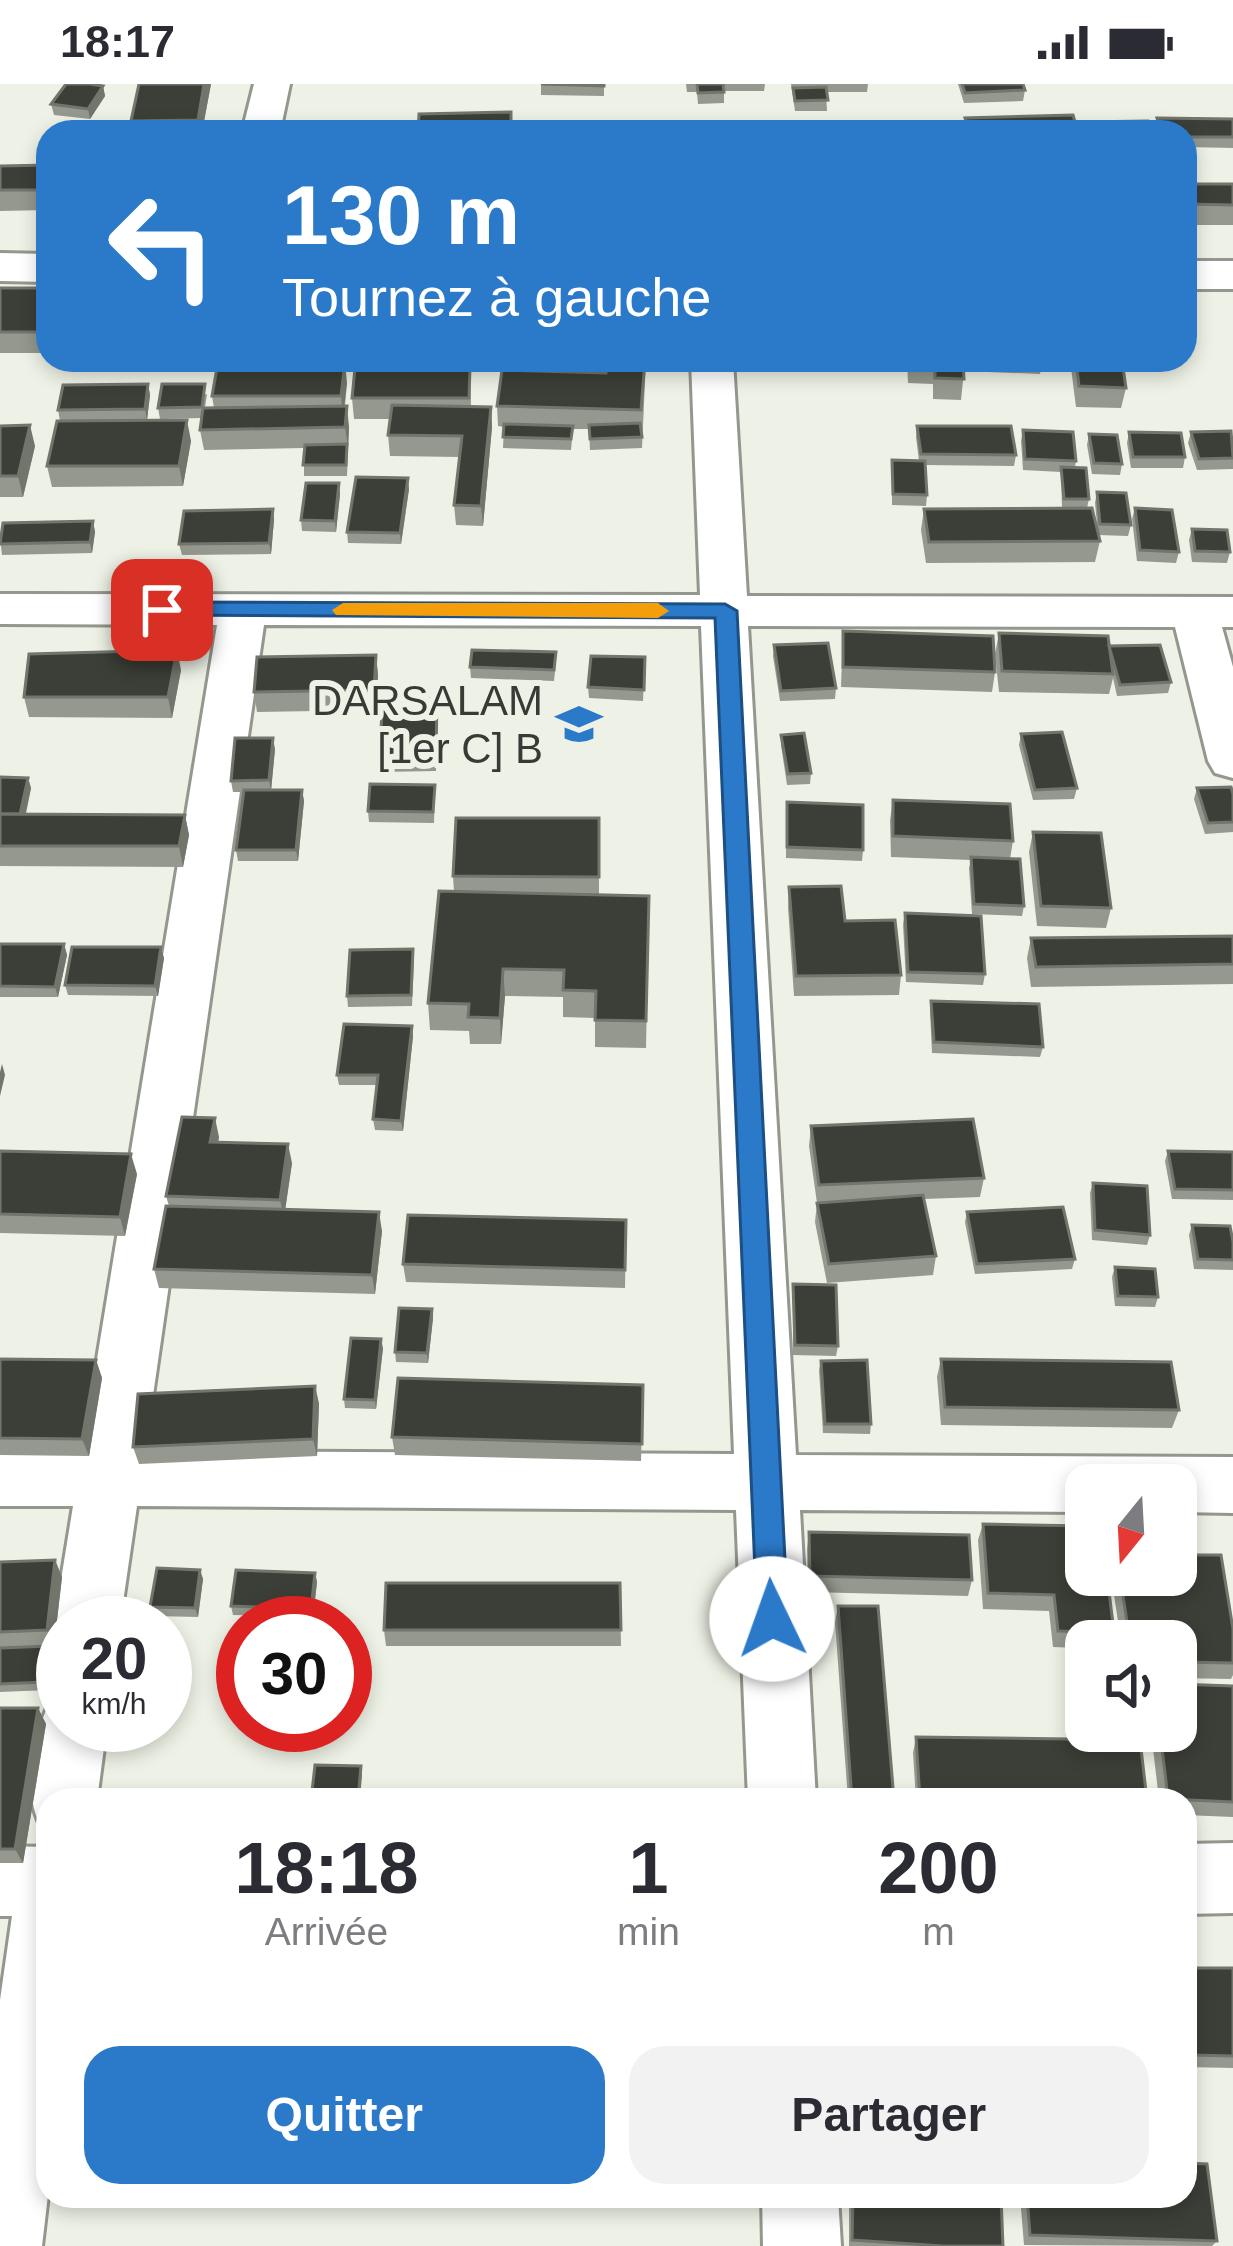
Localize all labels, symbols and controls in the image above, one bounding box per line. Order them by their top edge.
text: 18:17 [60,16,175,67]
icon: left [84,168,240,324]
text: 130 m [282,168,520,262]
text: Tournez à gauche [282,267,711,327]
pin [111,559,213,661]
icon: arrive [129,577,195,643]
place label: DARSALAM [1er C] B [312,677,543,772]
school or university icon: DARSALAM [1er C] B [554,699,604,749]
north arrow [1065,1464,1197,1596]
map controls [1065,1464,1197,1752]
position arrow [709,1556,835,1682]
speed limit sign: 30 [216,1596,372,1752]
button: sound [1065,1620,1197,1752]
text: 20 [81,1625,147,1692]
text: km/h [81,1687,147,1720]
text: 18:18 [234,1828,419,1908]
text: 1 [628,1828,669,1908]
text: 200 [878,1828,999,1908]
text: Arrivée [265,1910,388,1953]
text: min [617,1910,680,1953]
text: m [922,1910,955,1953]
button: Quitter [84,2046,605,2184]
button: Partager [629,2046,1149,2184]

